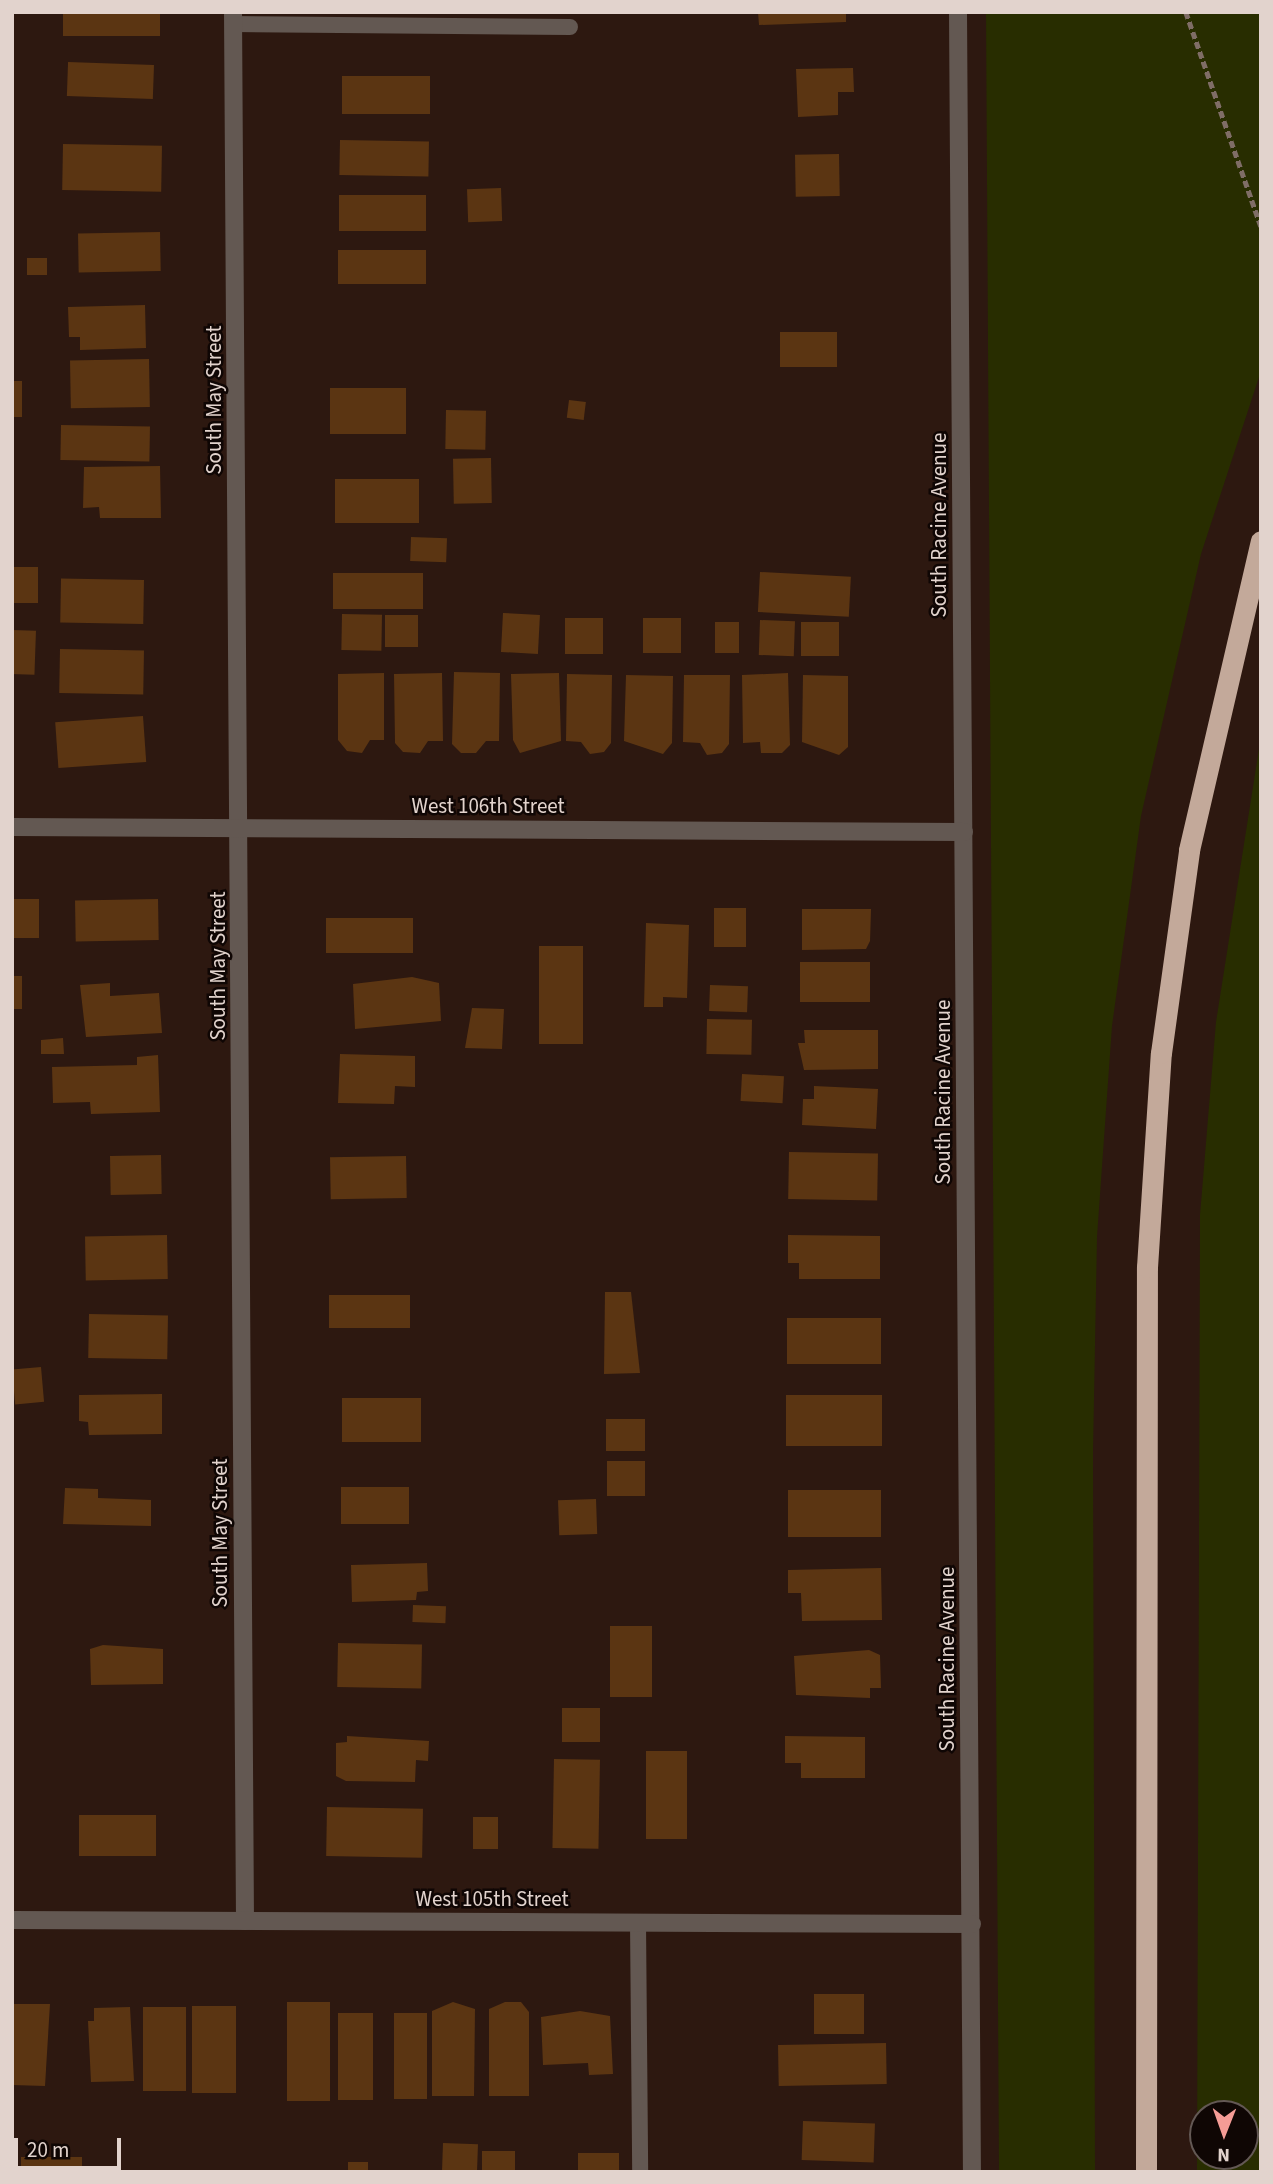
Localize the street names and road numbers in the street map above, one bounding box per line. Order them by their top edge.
street label: South May Street [201,325,227,475]
street label: South Racine Avenue [926,433,952,617]
street label: West 106th Street [411,793,565,819]
street label: South May Street [205,891,231,1041]
street label: South Racine Avenue [930,1000,956,1184]
street label: South May Street [207,1458,233,1608]
street label: South Racine Avenue [934,1567,960,1751]
street label: West 105th Street [415,1886,569,1912]

